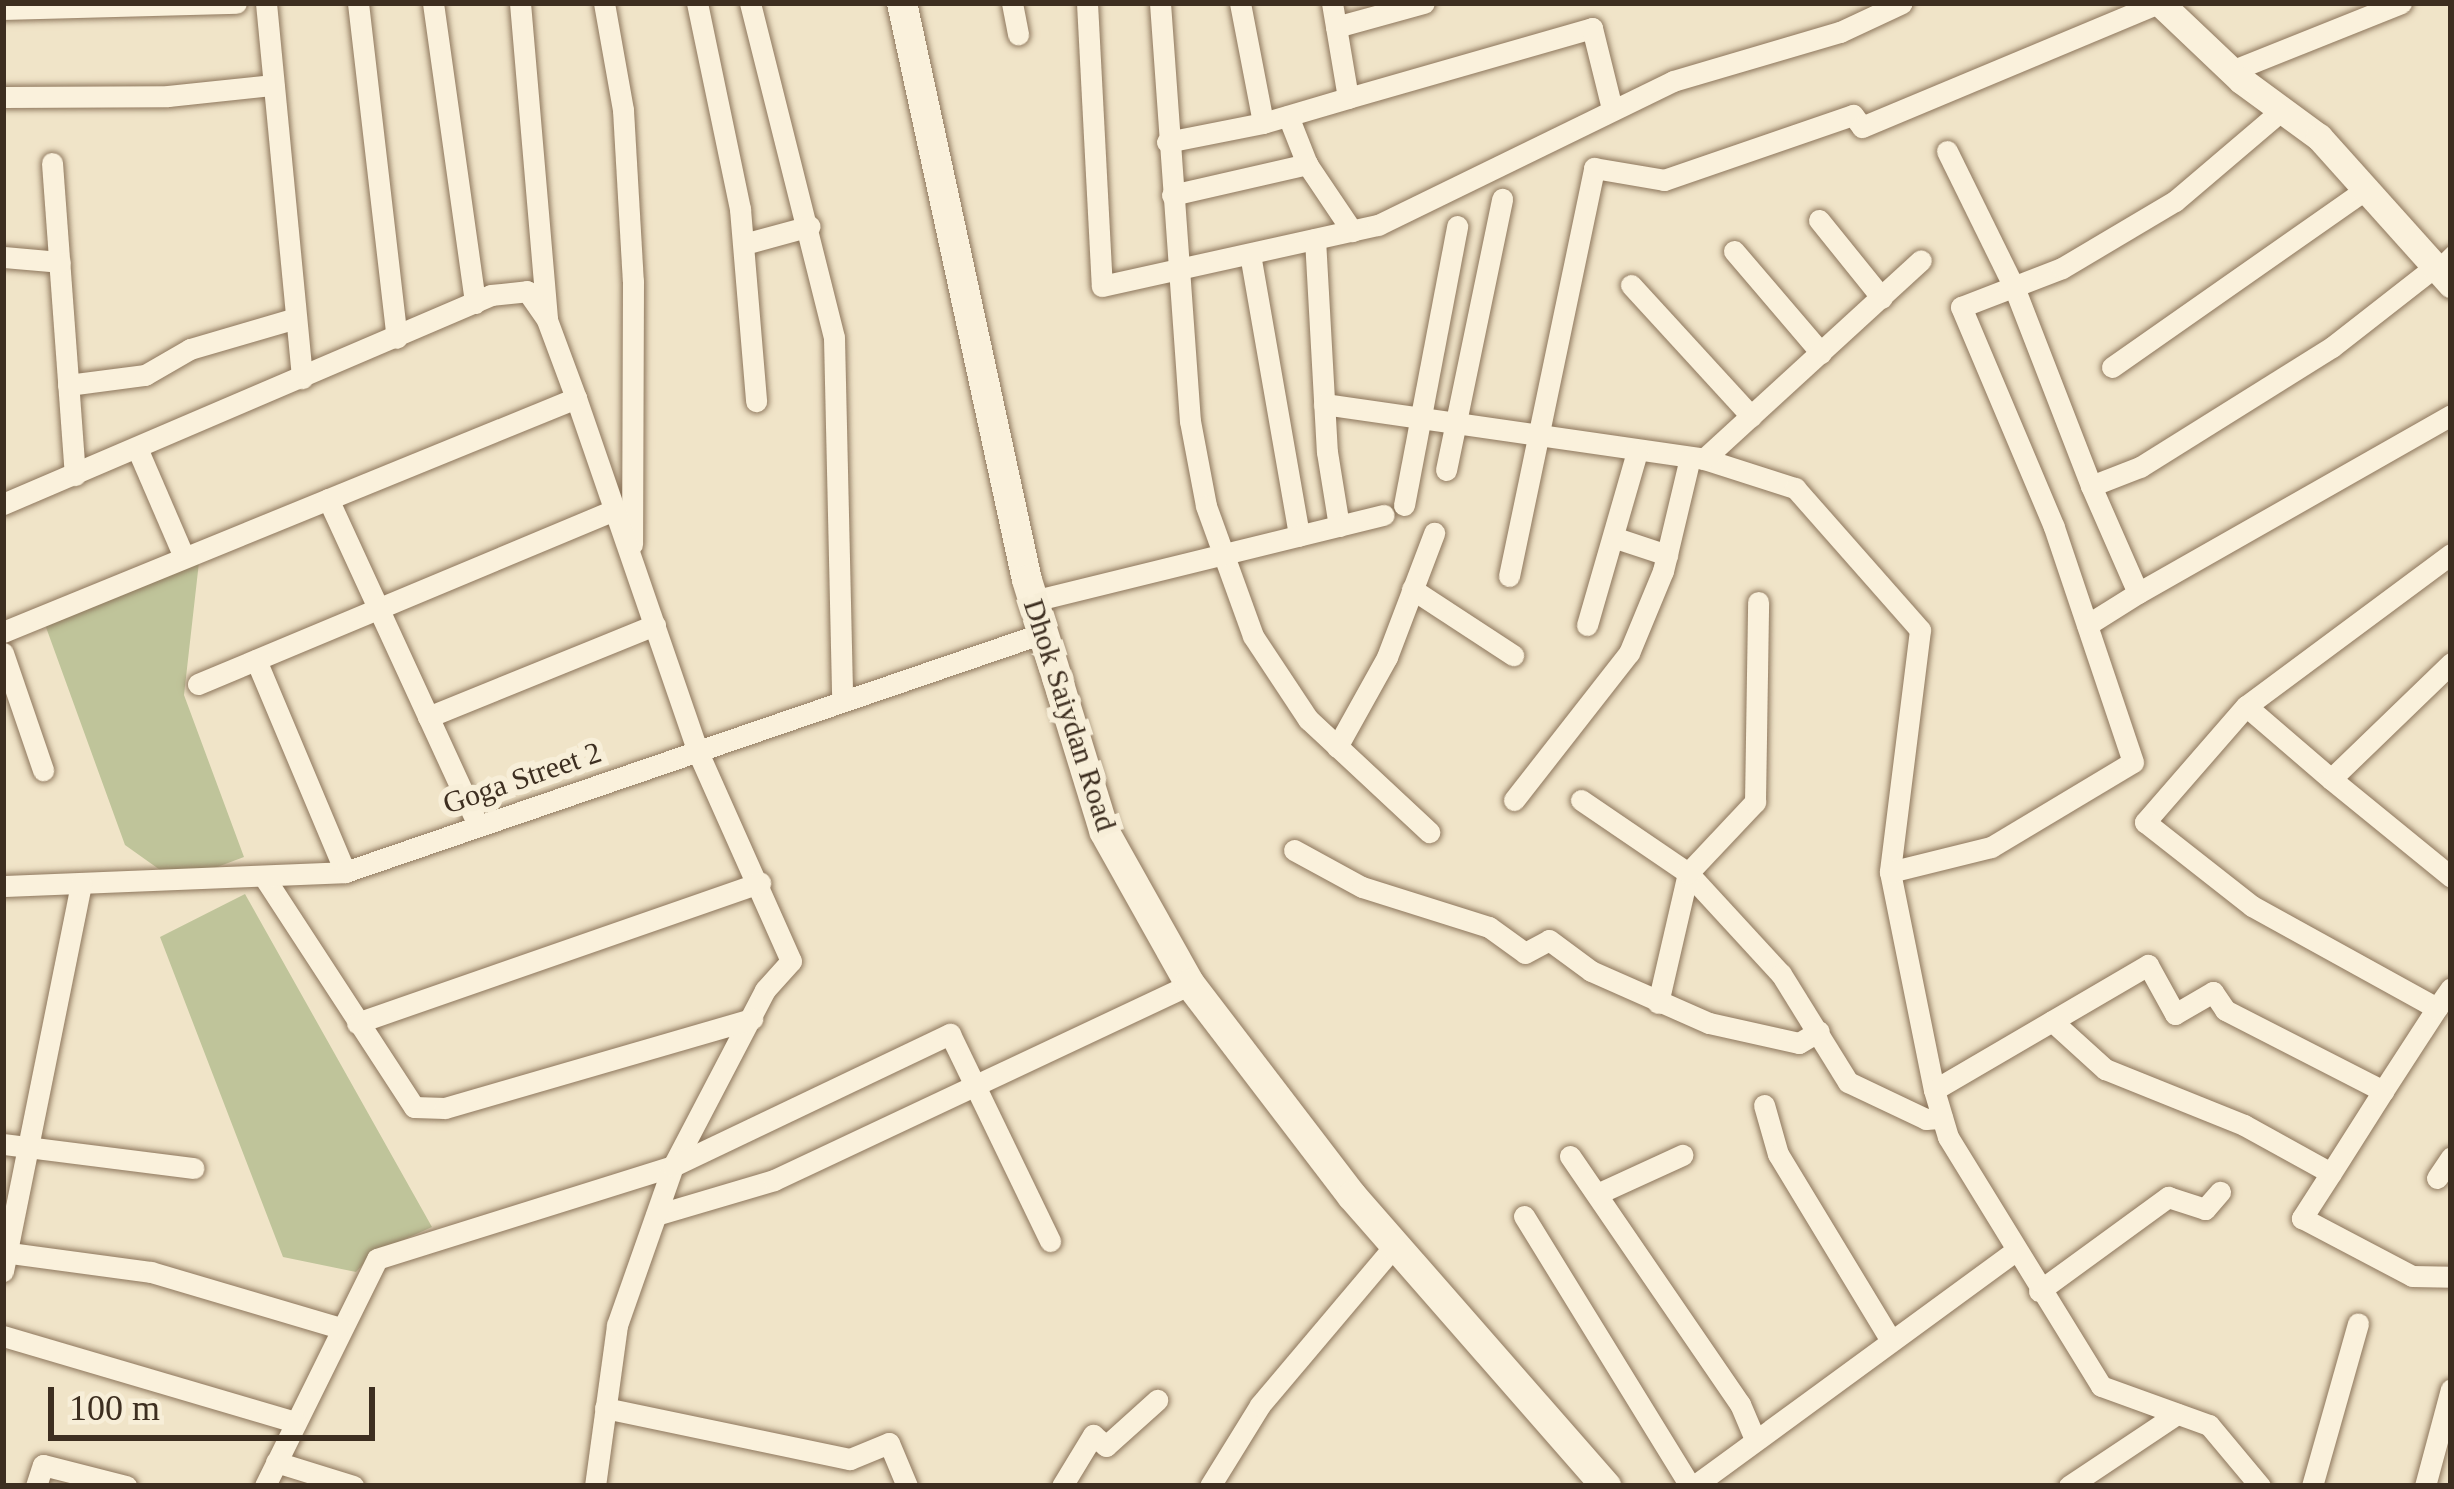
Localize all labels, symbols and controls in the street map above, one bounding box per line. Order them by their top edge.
street label: Dhok Saiydan Road [1016,595,1124,835]
street label: Goga Street 2 [438,734,606,822]
scale bar [54,1363,381,1437]
text: 100 m [69,1388,160,1428]

